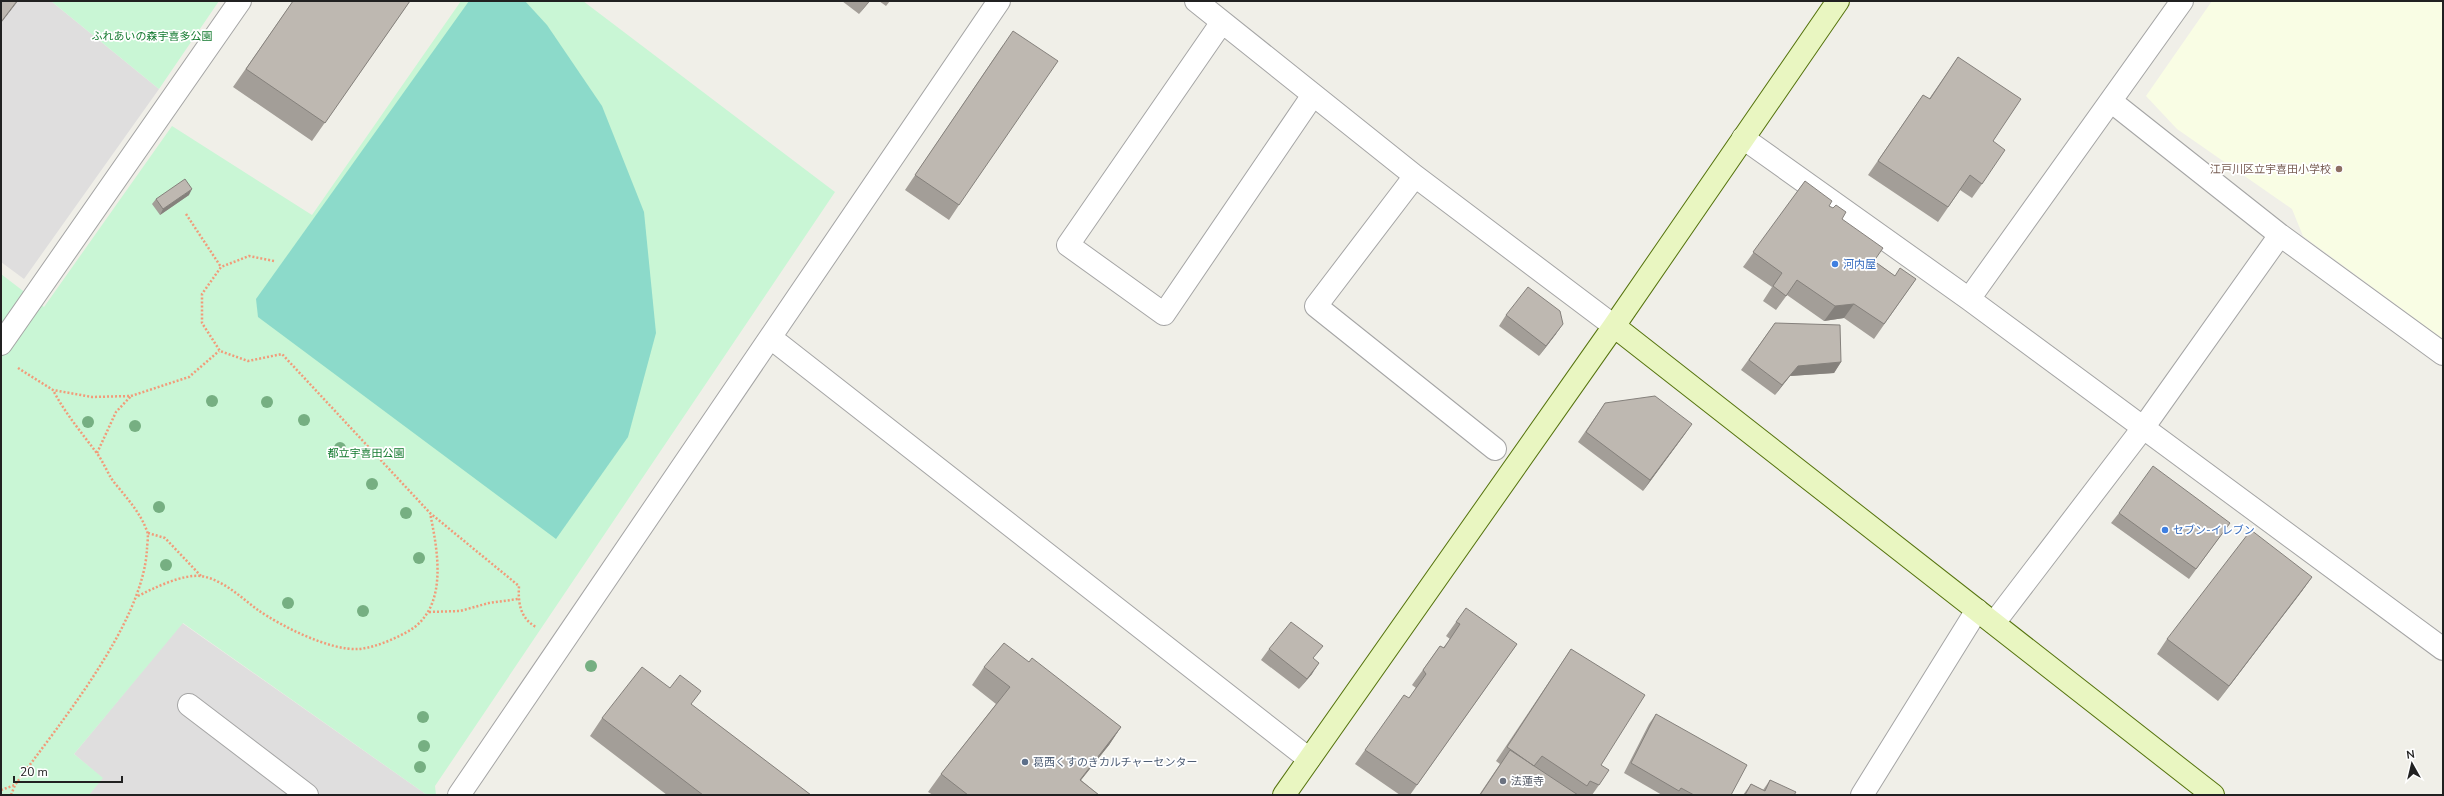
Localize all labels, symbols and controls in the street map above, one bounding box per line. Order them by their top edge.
park label: ふれあいの森宇喜多公園 [92,29,213,44]
place label: 江戸川区立宇喜田小学校 [2210,162,2331,177]
marker: 江戸川区立宇喜田小学校 [2334,164,2344,174]
place label: 河内屋 [1843,257,1876,272]
marker: 河内屋 [1830,259,1840,269]
park label: 都立宇喜田公園 [328,446,405,461]
place label: セブン-イレブン [2173,523,2255,538]
marker: セブン-イレブン [2160,525,2170,535]
north arrow [2392,744,2432,784]
text: N [2406,747,2416,763]
place label: 葛西くすのきカルチャーセンター [1033,755,1198,770]
marker: 葛西くすのきカルチャーセンター [1020,757,1030,767]
scale bar [14,758,122,784]
text: 20 m [20,764,48,780]
place label: 法蓮寺 [1511,774,1544,789]
marker: 法蓮寺 [1498,776,1508,786]

